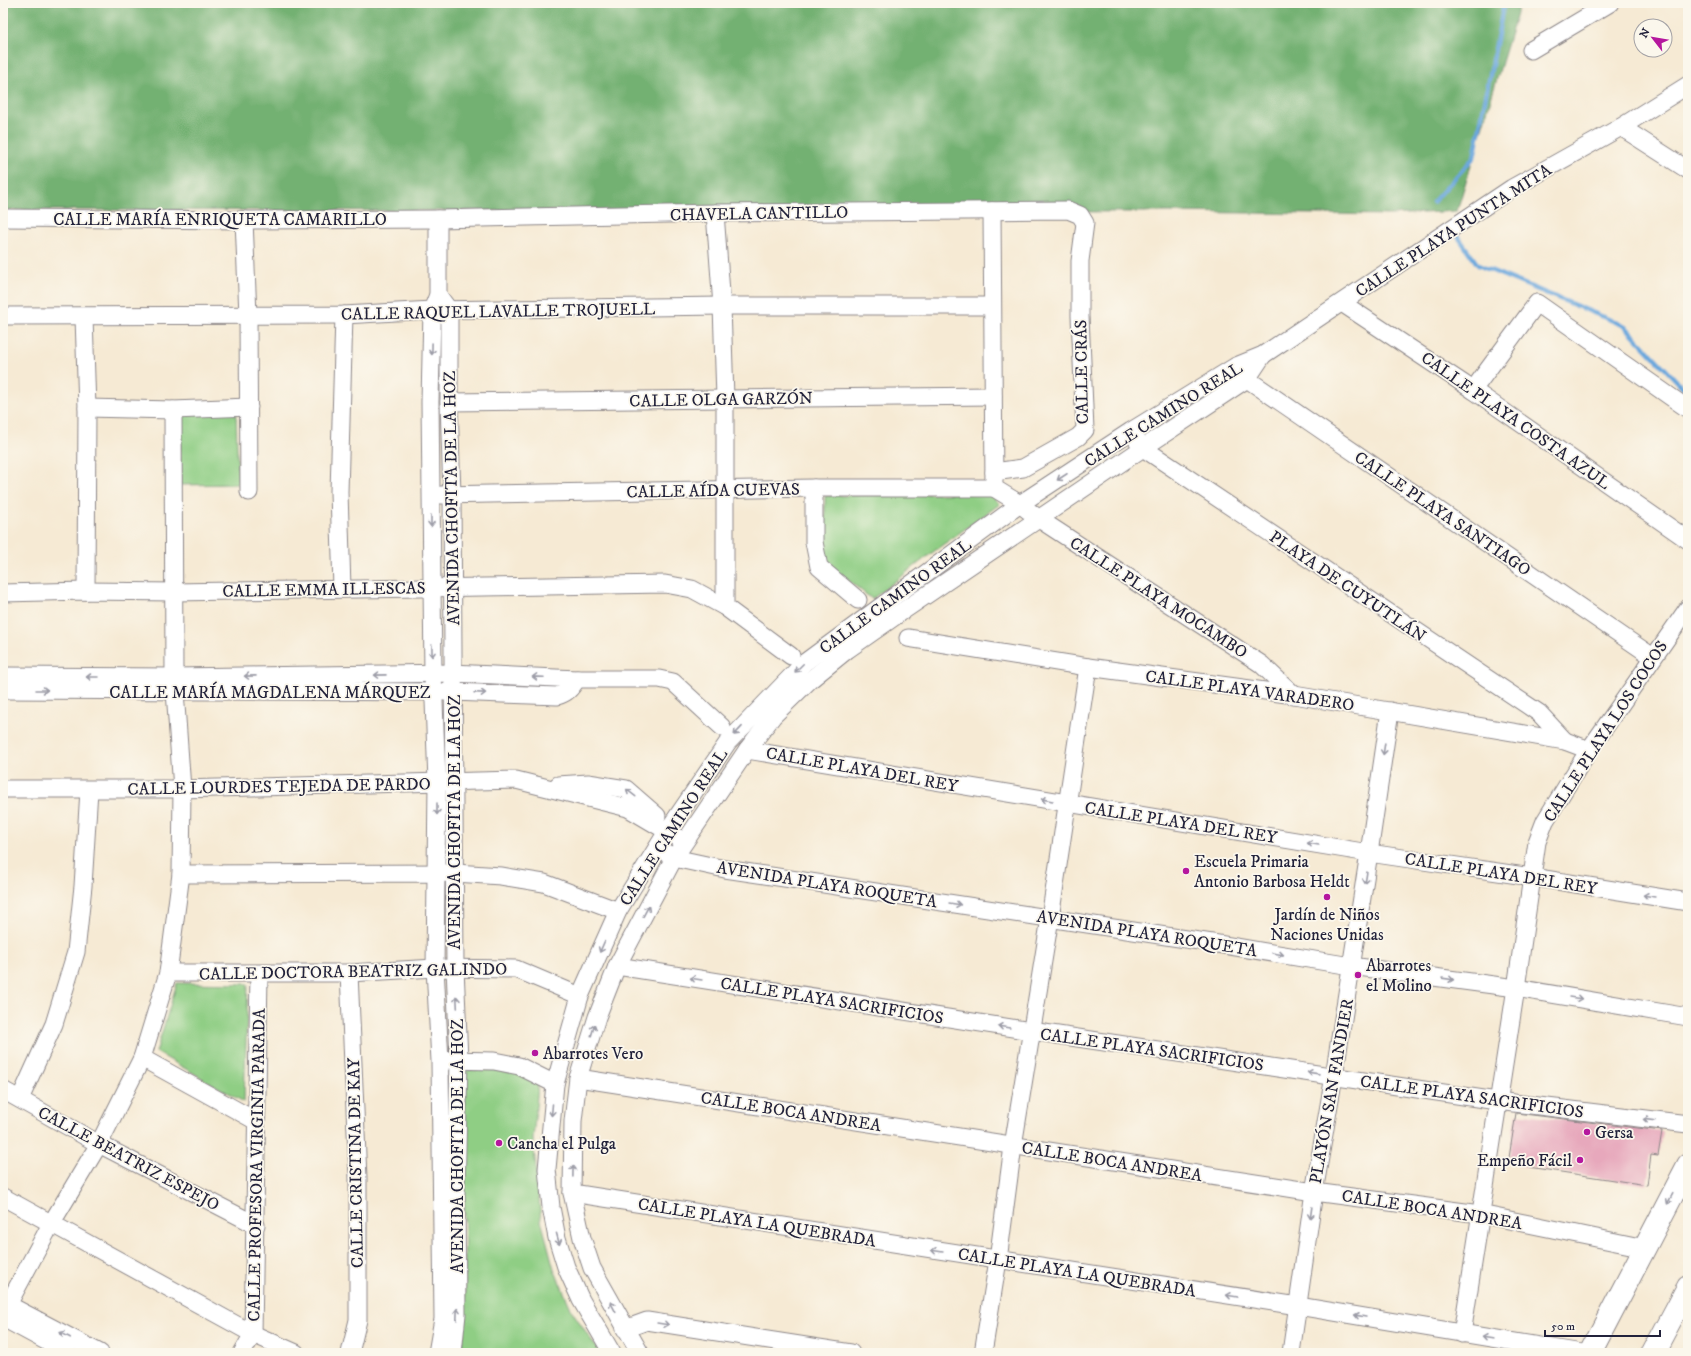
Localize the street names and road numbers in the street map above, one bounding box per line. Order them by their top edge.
street label: CALLE PLAYA PUNTA MITA [1351,159,1556,303]
street label: CHAVELA CANTILLO [670,201,848,227]
street label: CALLE MARÍA ENRIQUETA CAMARILLO [53,208,387,231]
street label: CALLE RAQUEL LAVALLE TROJUELL [341,298,655,326]
street label: CALLE CRÁS [1069,319,1094,425]
street label: CALLE PLAYA COSTA AZUL [1416,347,1614,495]
street label: CALLE CAMINO REAL [1080,357,1247,473]
street label: AVENIDA CHOFITA DE LA HOZ [439,370,465,626]
street label: CALLE OLGA GARZÓN [629,386,813,413]
street label: CALLE PLAYA SANTIAGO [1350,447,1535,581]
street label: CALLE AÍDA CUEVAS [626,477,800,504]
street label: PLAYA DE CUYUTLÁN [1265,525,1431,648]
street label: CALLE PLAYA MOCAMBO [1065,532,1252,664]
street label: CALLE CAMINO REAL [815,534,976,659]
street label: CALLE EMMA ILLESCAS [222,577,426,603]
street label: CALLE PLAYA LOS COCOS [1539,636,1673,827]
street label: CALLE PLAYA VARADERO [1144,665,1356,717]
street label: CALLE MARÍA MAGDALENA MÁRQUEZ [109,681,431,704]
street label: AVENIDA CHOFITA DE LA HOZ [444,695,466,949]
street label: CALLE PLAYA DEL REY [764,742,960,798]
street label: CALLE CAMINO REAL [615,745,733,910]
street label: CALLE LOURDES TEJEDA DE PARDO [127,773,431,801]
street label: CALLE PLAYA DEL REY [1083,797,1279,849]
street label: CALLE PLAYA DEL REY [1403,848,1599,900]
street label: AVENIDA PLAYA ROQUETA [715,857,939,913]
street label: AVENIDA PLAYA ROQUETA [1035,906,1259,962]
street label: CALLE DOCTORA BEATRIZ GALINDO [199,958,507,986]
street label: CALLE PLAYA SACRIFICIOS [719,972,945,1030]
street label: PLAYÓN SAN FANDIER [1304,996,1359,1185]
street label: CALLE PROFESORA VIRGINIA PARADA [243,1008,271,1322]
street label: AVENIDA CHOFITA DE LA HOZ [447,1019,469,1273]
street label: CALLE PLAYA SACRIFICIOS [1039,1023,1265,1077]
street label: CALLE CRISTINA DE KAY [343,1057,369,1268]
street label: CALLE PLAYA SACRIFICIOS [1359,1070,1585,1124]
street label: CALLE BOCA ANDREA [699,1087,883,1137]
street label: CALLE BEATRIZ ESPEJO [34,1102,223,1216]
street label: CALLE BOCA ANDREA [1020,1137,1204,1187]
street label: CALLE BOCA ANDREA [1340,1185,1524,1235]
street label: CALLE PLAYA LA QUEBRADA [636,1193,878,1253]
street label: CALLE PLAYA LA QUEBRADA [956,1243,1198,1303]

